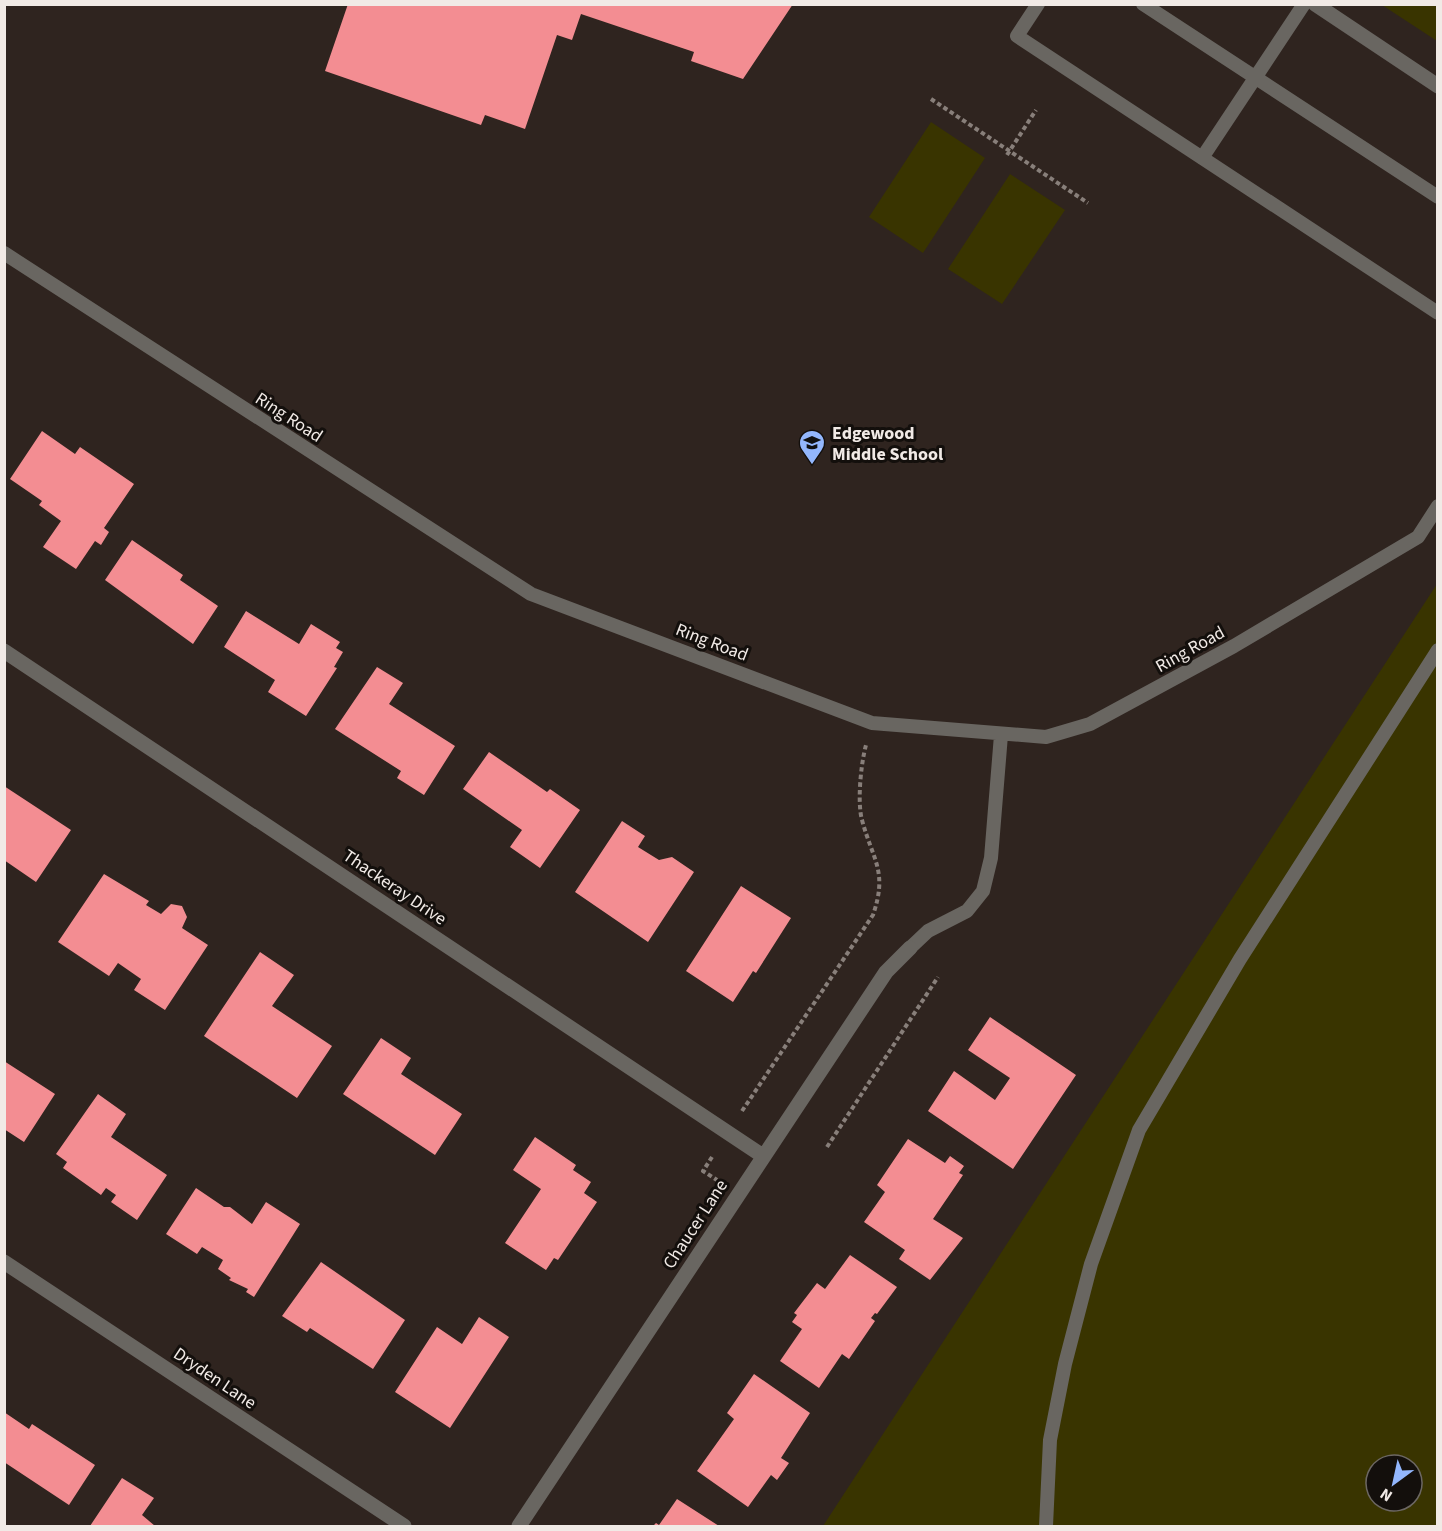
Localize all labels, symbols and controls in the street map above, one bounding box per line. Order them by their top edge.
street label: Ring Road [250,386,327,449]
place label: Edgewood Middle School [832,421,943,467]
school or university icon: Edgewood Middle School [797,428,827,466]
street label: Ring Road [672,617,752,668]
street label: Ring Road [1151,620,1229,679]
street label: Thackeray Drive [338,843,452,931]
street label: Chaucer Lane [657,1175,734,1274]
street label: Dryden Lane [168,1341,261,1415]
north arrow [1364,1453,1424,1513]
text: N [1376,1483,1397,1507]

